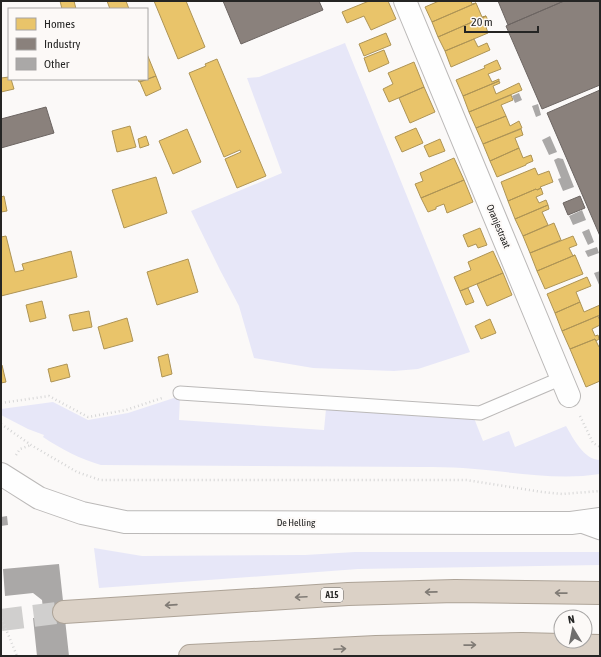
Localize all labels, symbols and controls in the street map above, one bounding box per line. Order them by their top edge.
legend [8,8,148,80]
scale bar [465,8,538,34]
text: 20 m [471,15,493,29]
text: Homes [44,17,75,31]
text: Industry [44,37,81,51]
text: Other [44,57,70,71]
street label: Oranjestraat [484,203,513,250]
street label: De Helling [277,517,316,528]
road number: A15 [321,588,343,602]
one-way arrow [425,588,438,596]
one-way arrow [555,589,568,596]
one-way arrow [295,593,308,600]
one-way arrow [165,601,178,608]
north arrow [553,609,593,649]
text: N [567,613,576,626]
one-way arrow [463,641,476,649]
one-way arrow [333,645,346,652]

